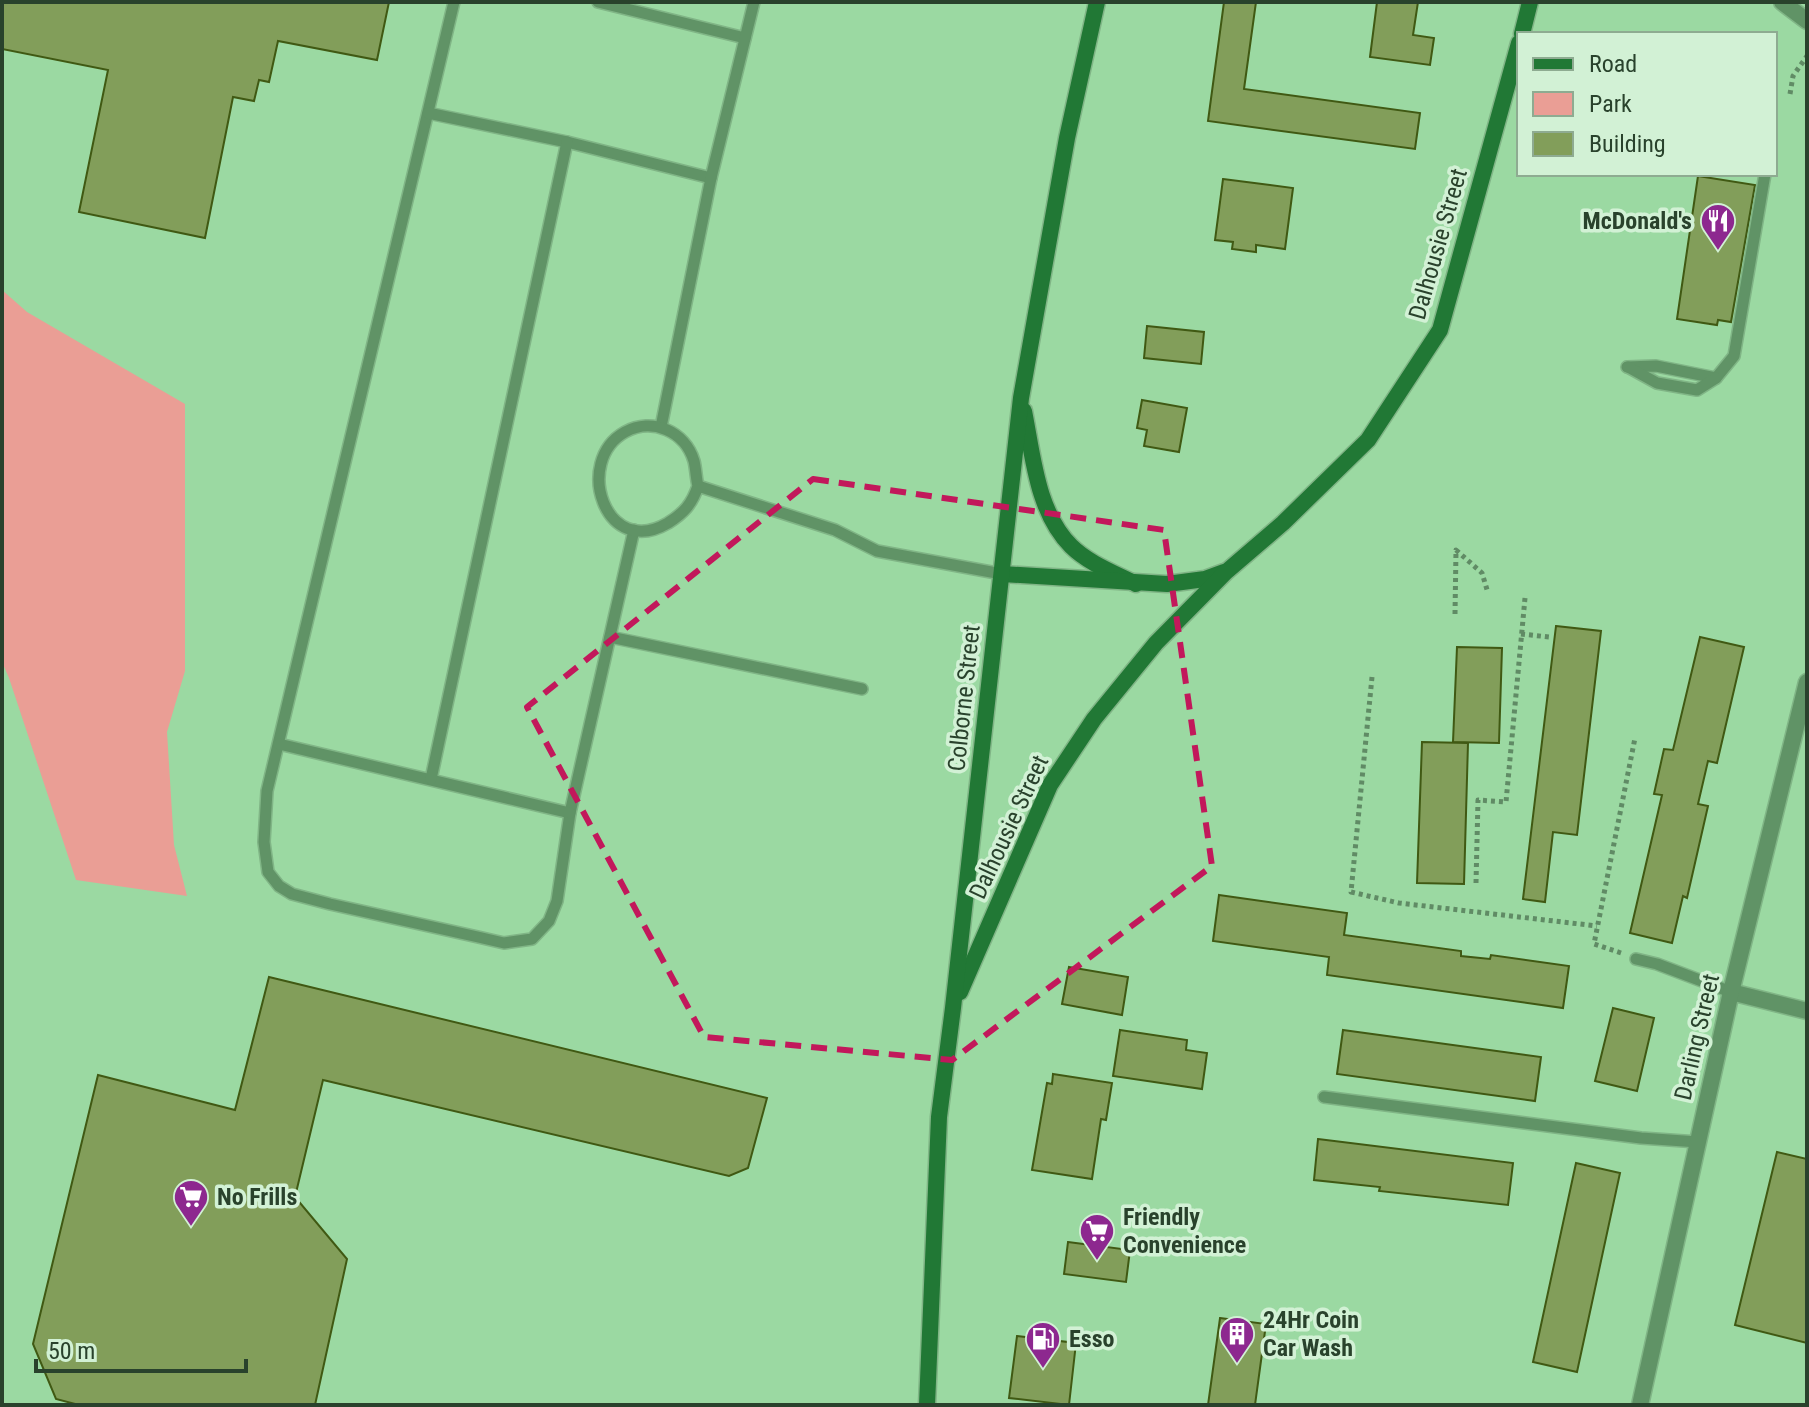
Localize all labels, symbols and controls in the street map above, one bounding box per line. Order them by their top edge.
legend [1517,32,1777,176]
text: Road [1589,50,1637,78]
text: Park [1589,90,1632,118]
text: Building [1589,130,1666,158]
street label: Dalhousie Street [1403,165,1473,323]
restaurant icon: McDonald's [1699,202,1737,252]
place label: McDonald's [1583,207,1692,235]
street label: Colborne Street [942,623,986,773]
street label: Dalhousie Street [963,751,1055,903]
street label: Darling Street [1669,971,1725,1103]
supermarket icon: No Frills [172,1178,210,1228]
place label: No Frills [217,1183,297,1211]
place label: Friendly Convenience [1123,1203,1246,1259]
supermarket icon: Friendly Convenience [1078,1212,1116,1262]
place label: 24Hr Coin Car Wash [1263,1306,1359,1362]
building icon: 24Hr Coin Car Wash [1218,1315,1256,1365]
fuel station icon: Esso [1024,1320,1062,1370]
scale bar [36,1323,246,1373]
place label: Esso [1069,1325,1115,1353]
text: 50 m [48,1337,95,1365]

